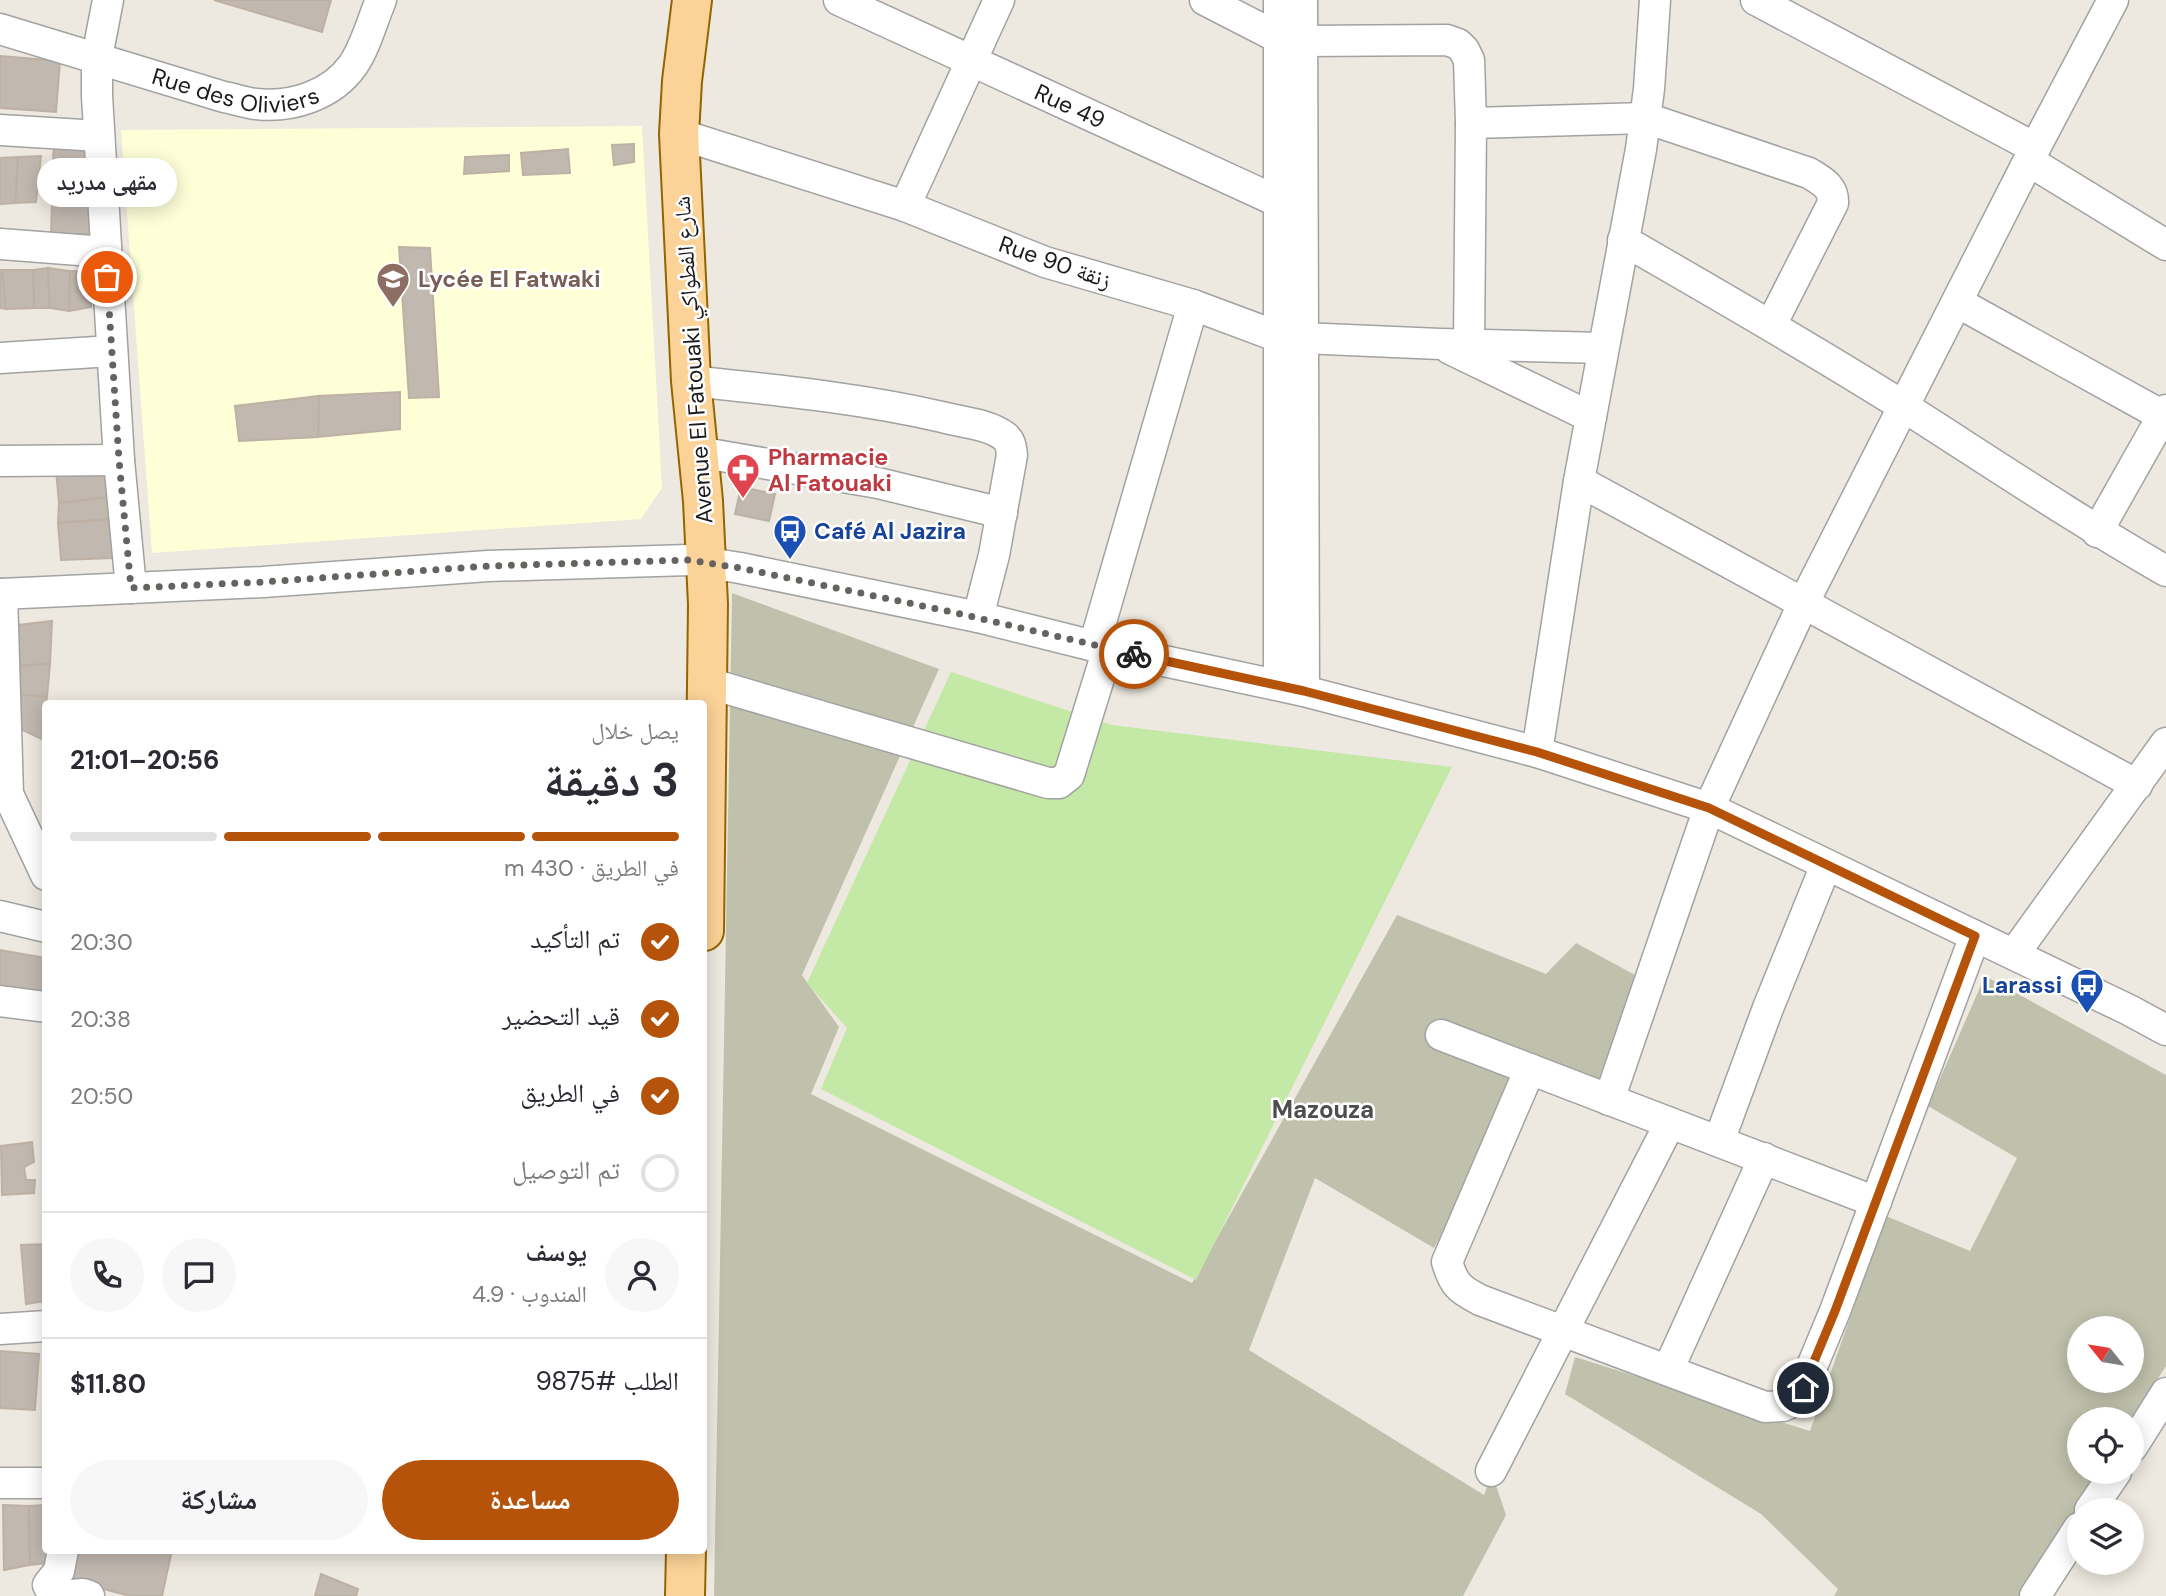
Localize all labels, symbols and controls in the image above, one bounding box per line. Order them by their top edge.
street label: Rue des Oliviers [148,61,324,120]
street label: Rue 49 [1030,77,1110,135]
callout: مقهى مدريد [37,158,177,207]
text: مقهى مدريد [57,167,157,197]
street label: Avenue El Fatouaki شارع الفطواكي [667,195,723,525]
street label: Rue 90 زنقة [995,229,1115,295]
pin [77,247,137,307]
icon: bag [88,258,126,296]
school or university icon: Lycée El Fatwaki [374,260,412,309]
place label: Lycée El Fatwaki [418,264,601,294]
place label: Pharmacie Al Fatouaki [768,442,892,498]
pharmacy icon: Pharmacie Al Fatouaki [724,451,762,500]
bus stop icon: Café Al Jazira [771,512,809,561]
place label: Café Al Jazira [814,516,966,546]
courier [1099,619,1169,689]
icon: bike [1115,635,1153,673]
text: يصل خلال [591,716,679,746]
text: 20:56–21:01 [70,743,219,777]
text: 3 دقيقة [544,750,679,810]
text: في الطريق · 430 m [504,853,679,883]
text: تم التأكيد [530,922,620,956]
icon: check [641,923,679,961]
text: 20:30 [70,927,133,957]
bus stop icon: Larassi [2068,966,2106,1015]
place label: Larassi [1982,970,2062,1000]
text: قيد التحضير [502,999,620,1033]
icon: check [641,1000,679,1038]
text: 20:38 [70,1004,131,1034]
text: في الطريق [520,1076,620,1110]
icon: check [641,1077,679,1115]
text: 20:50 [70,1081,133,1111]
district label: Mazouza [1272,1094,1374,1125]
text: تم التوصيل [512,1153,620,1187]
text: يوسف [526,1235,587,1269]
button: phone [70,1238,144,1312]
button: chat [162,1238,236,1312]
button: person [605,1238,679,1312]
text: المندوب · 4.9 [472,1279,587,1309]
north arrow [2067,1316,2144,1393]
map controls [2067,1316,2144,1575]
pin [1773,1358,1833,1418]
text: الطلب #9875 [535,1364,679,1398]
text: $11.80 [70,1367,146,1401]
icon: home [1784,1369,1822,1407]
button: locate [2067,1407,2144,1484]
button: مشاركة [70,1460,368,1540]
button: مساعدة [382,1460,679,1540]
button: layers [2067,1498,2144,1575]

